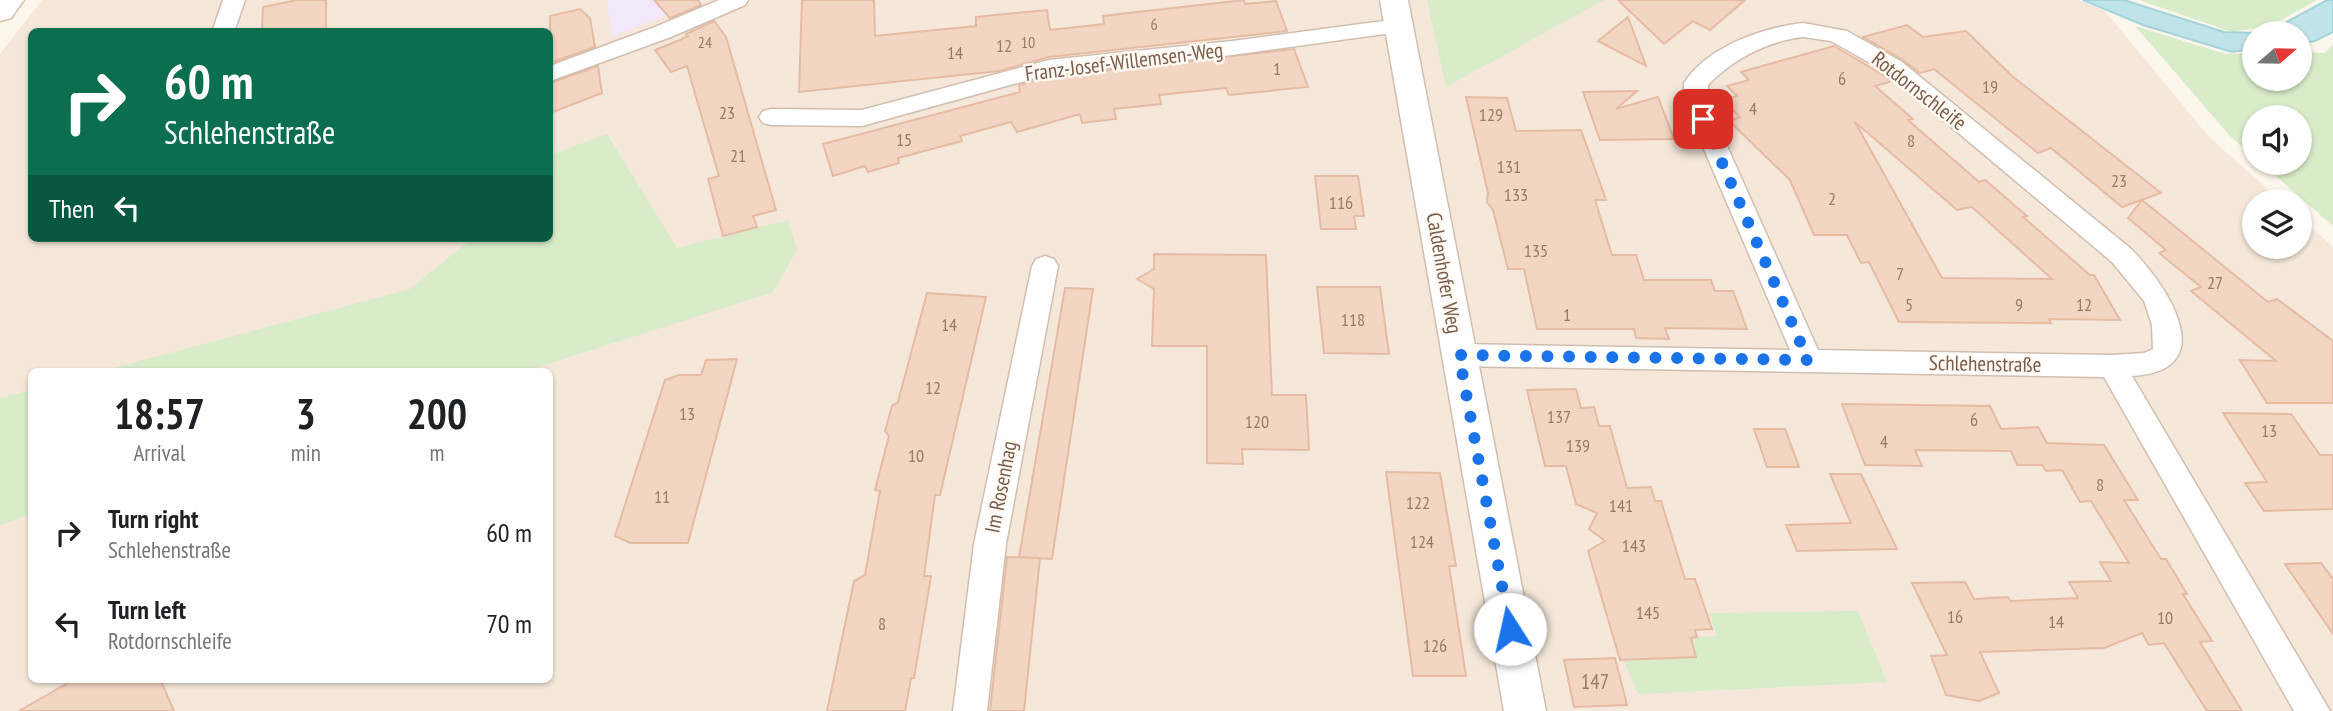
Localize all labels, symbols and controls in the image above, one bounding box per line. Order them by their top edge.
house number: 6 [1150,14,1158,34]
north arrow [2242,21,2312,91]
map controls [2242,21,2312,259]
house number: 24 [698,32,712,52]
house number: 10 [1021,32,1035,52]
house number: 12 [996,34,1012,57]
street label: Franz-Josef-Willemsen-Weg [1023,36,1224,87]
house number: 14 [947,41,963,64]
street label: Rotdornschleife [1866,45,1972,136]
text: 60 m [164,49,253,113]
icon: right [49,56,140,147]
house number: 1 [1273,57,1281,80]
house number: 6 [1838,67,1846,90]
house number: 19 [1982,75,1998,98]
pin [1673,89,1733,149]
house number: 4 [1749,97,1757,120]
icon: arrive [1684,100,1722,138]
house number: 23 [719,101,735,124]
house number: 129 [1479,103,1503,126]
button: sound [2242,105,2312,175]
text: Schlehenstraße [164,111,335,153]
house number: 15 [896,128,912,151]
house number: 8 [1907,129,1915,152]
house number: 21 [730,144,746,167]
house number: 131 [1497,155,1521,178]
house number: 23 [2111,169,2127,192]
house number: 133 [1504,183,1528,206]
house number: 2 [1828,187,1836,210]
icon: left [108,189,146,227]
button: layers [2242,189,2312,259]
house number: 116 [1329,191,1353,214]
text: Then [49,192,94,225]
street label: Caldenhofer Weg [1421,210,1468,336]
house number: 135 [1524,239,1548,262]
house number: 7 [1896,262,1904,285]
house number: 27 [2207,271,2223,294]
house number: 5 [1905,293,1913,316]
house number: 9 [2015,293,2023,316]
house number: 12 [2076,293,2092,316]
house number: 1 [1563,303,1571,326]
house number: 118 [1341,308,1365,331]
house number: 14 [941,313,957,336]
street label: Schlehenstraße [1929,349,2041,378]
house number: 12 [925,376,941,399]
text: 18:57 [114,386,205,441]
text: 3 [296,386,316,441]
text: 200 [407,386,467,441]
house number: 13 [679,402,695,425]
house number: 137 [1547,405,1571,428]
house number: 6 [1970,408,1978,431]
house number: 120 [1245,410,1269,433]
house number: 13 [2261,419,2277,442]
house number: 4 [1880,430,1888,453]
house number: 139 [1566,434,1590,457]
text: Arrival [133,438,185,467]
text: min [291,438,321,467]
text: m [429,438,444,467]
street label: Im Rosenhag [978,439,1023,535]
house number: 10 [908,444,924,467]
house number: 8 [2096,473,2104,496]
house number: 11 [654,485,670,508]
house number: 122 [1406,491,1430,514]
house number: 141 [1609,494,1633,517]
text: Turn right [108,502,199,535]
icon: right [49,514,87,552]
text: 60 m [486,516,532,549]
house number: 124 [1410,530,1434,553]
house number: 143 [1622,534,1646,557]
text: Schlehenstraße [108,535,231,564]
position arrow [1473,592,1547,666]
text: Turn left [108,593,186,626]
house number: 145 [1636,601,1660,624]
icon: left [49,605,87,643]
house number: 16 [1947,605,1963,628]
house number: 10 [2157,606,2173,629]
text: 70 m [486,607,532,640]
house number: 14 [2048,610,2064,633]
house number: 8 [878,612,886,635]
text: Rotdornschleife [108,626,232,655]
house number: 126 [1423,634,1447,657]
house number: 147 [1581,668,1609,695]

